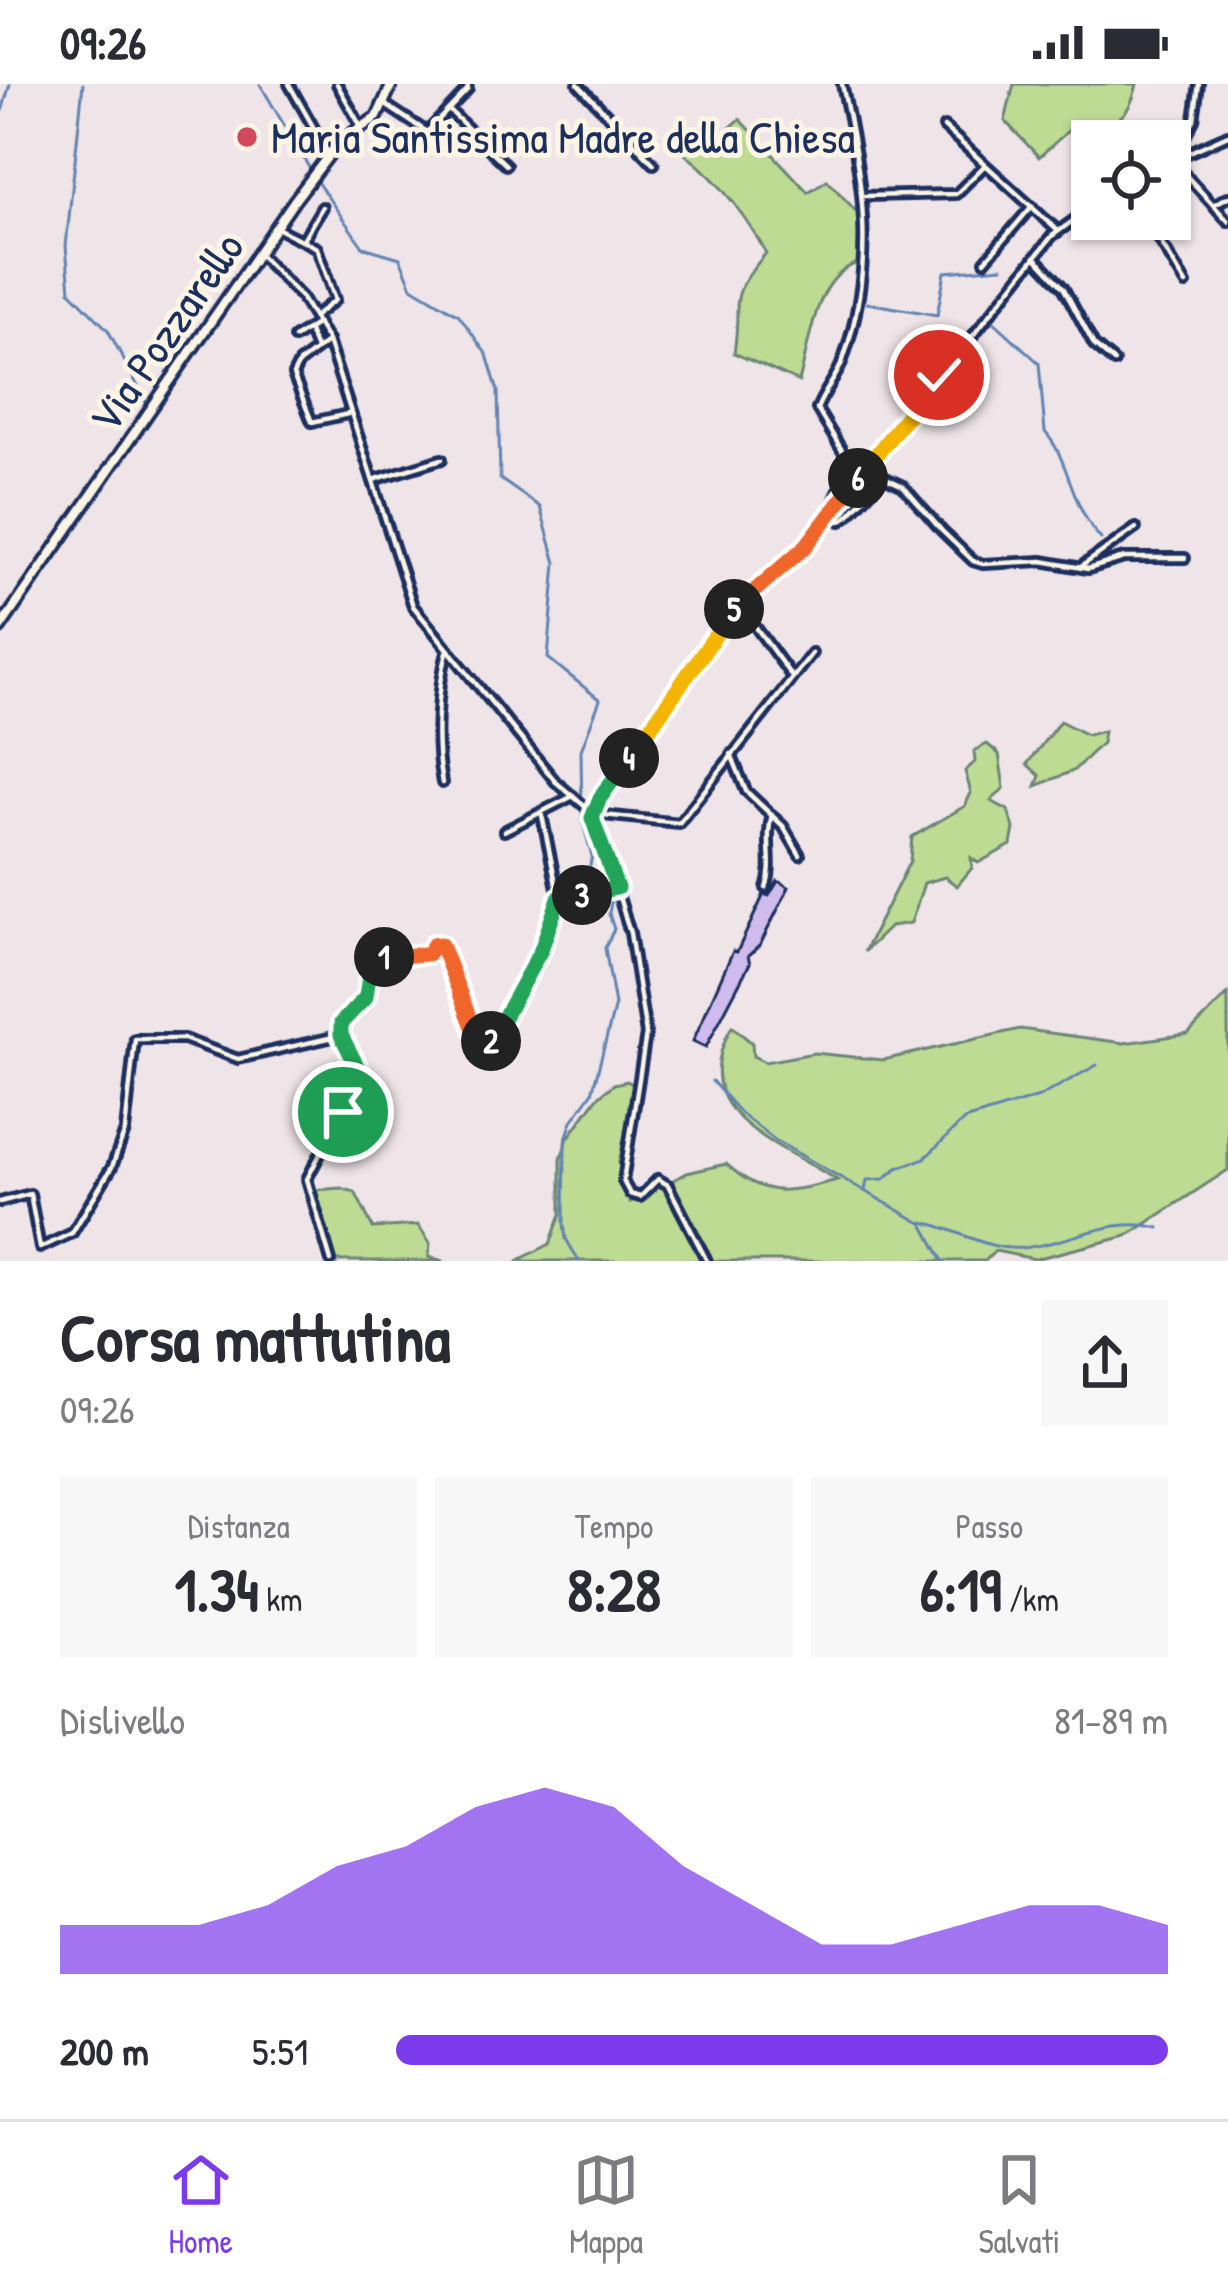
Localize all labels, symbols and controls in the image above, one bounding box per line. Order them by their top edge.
text: 09:26 [60,12,146,73]
place label: Maria Santissima Madre della Chiesa [271,106,855,167]
map controls [1071,120,1191,240]
button: locate [1071,120,1191,240]
marker: Maria Santissima Madre della Chiesa [234,124,260,150]
street label: Via Pozzarello [74,219,257,444]
pin [888,324,990,426]
icon: check [906,342,972,408]
pin: 6 [828,448,888,508]
text: 6 [851,456,865,500]
pin: 5 [704,579,764,639]
text: 5 [727,587,741,631]
pin: 4 [599,728,659,788]
text: 4 [623,736,635,780]
pin: 3 [552,865,612,925]
text: 3 [575,873,589,917]
pin: 1 [354,927,414,987]
text: 1 [378,935,390,979]
pin: 2 [461,1011,521,1071]
text: 2 [483,1019,499,1063]
pin [292,1061,394,1163]
icon: arrive [310,1079,376,1145]
text: Corsa mattutina [60,1292,450,1382]
button: share [1042,1300,1168,1426]
text: 09:26 [60,1382,135,1435]
text: Distanza [188,1504,290,1548]
text: Tempo [575,1504,653,1548]
text: Passo [956,1504,1023,1548]
text: 1.34 [175,1548,259,1630]
text: 8:28 [567,1548,661,1630]
text: 6:19 [920,1548,1001,1630]
text: km [259,1577,303,1621]
text: /km [1001,1577,1059,1621]
text: Dislivello [60,1693,185,1746]
text: 81–89 m [1054,1693,1168,1746]
text: 200 m [60,2024,149,2077]
text: 5:51 [252,2024,308,2077]
tab: Home [168,2147,234,2263]
tab: Mappa [569,2147,643,2263]
tab: Salvati [978,2147,1060,2263]

